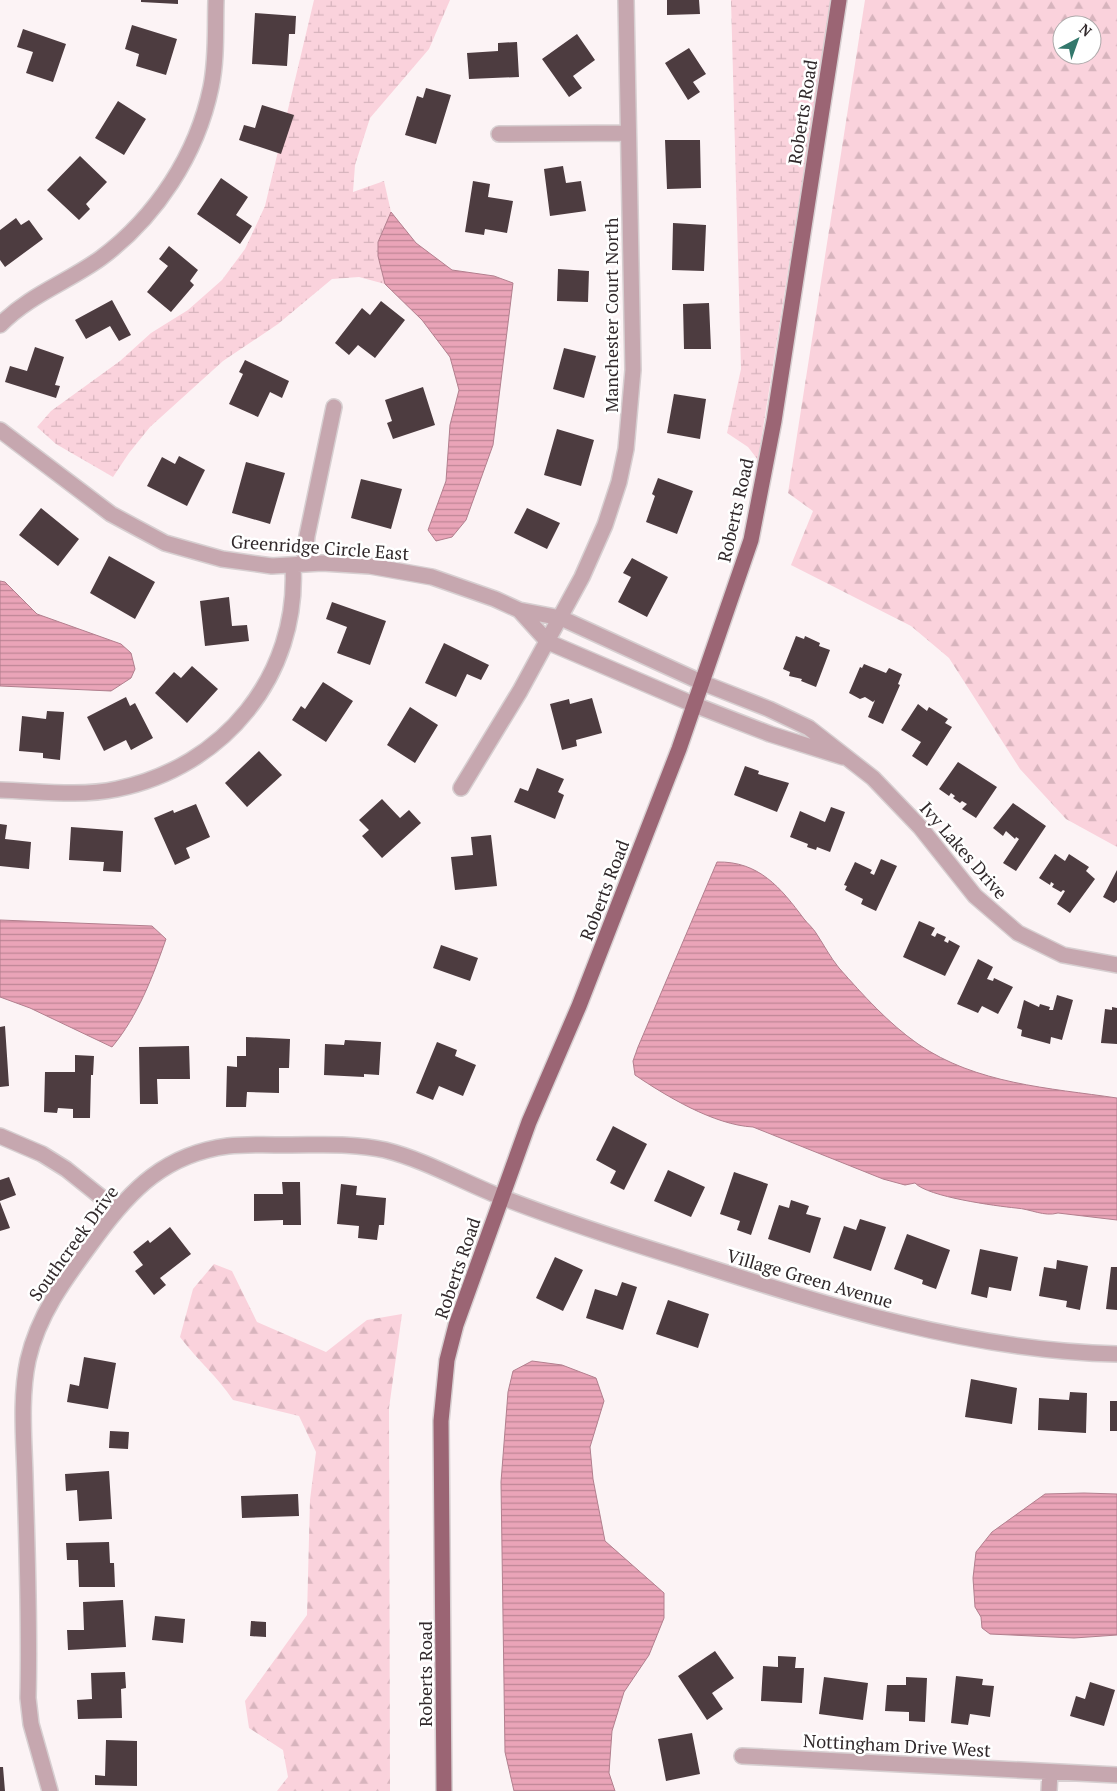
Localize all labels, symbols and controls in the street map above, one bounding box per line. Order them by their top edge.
north arrow [1052,15,1102,65]
text: N [1076,19,1096,41]
street label: Roberts Road [782,58,822,166]
street label: Manchester Court North [599,217,623,412]
street label: Roberts Road [711,456,759,564]
street label: Greenridge Circle East [230,529,410,565]
street label: Ivy Lakes Drive [915,796,1013,904]
street label: Roberts Road [574,836,634,944]
street label: Southcreek Drive [23,1180,123,1306]
street label: Roberts Road [428,1214,486,1322]
street label: Village Green Avenue [724,1243,896,1313]
street label: Roberts Road [413,1621,437,1727]
street label: Nottingham Drive West [803,1728,992,1762]

